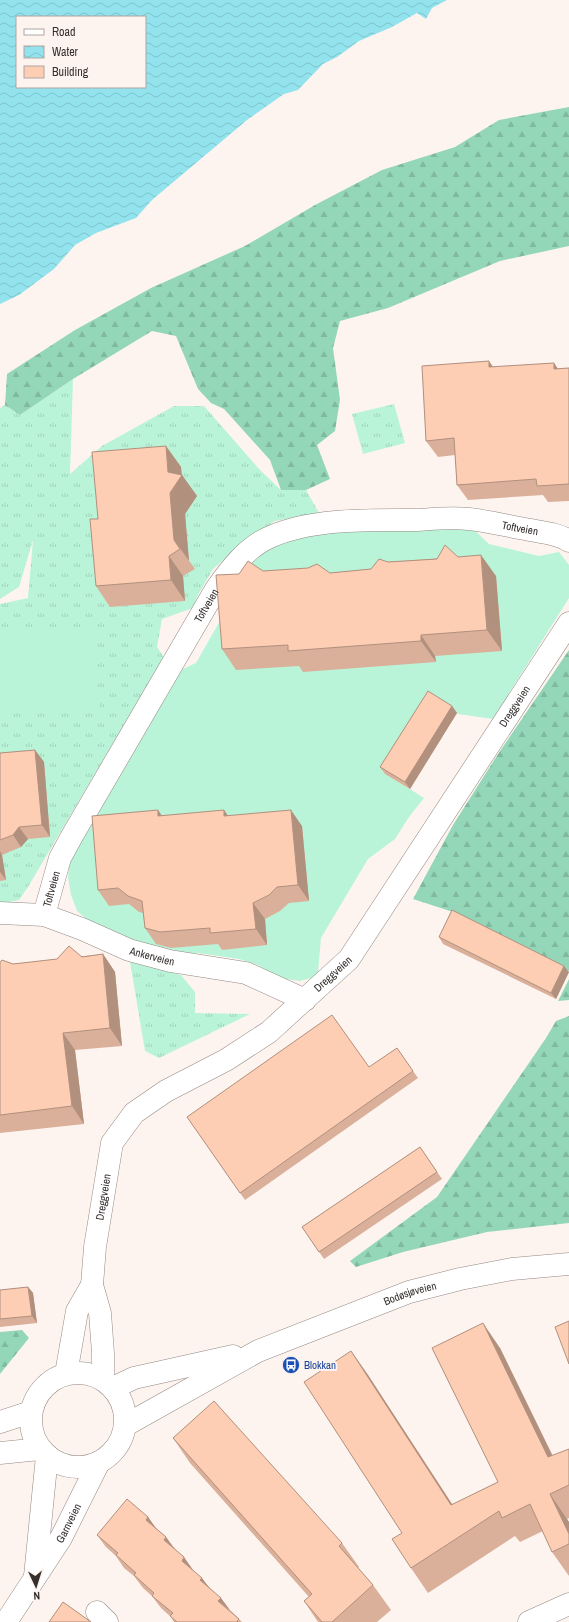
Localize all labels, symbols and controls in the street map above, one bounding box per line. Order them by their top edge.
legend [16,16,146,88]
text: Road [52,24,76,40]
text: Water [52,44,79,60]
text: Building [52,64,89,80]
street label: Toftveien [501,518,539,538]
street label: Toftveien [191,586,222,625]
street label: Dreggveien [496,683,533,730]
street label: Toftveien [40,869,63,909]
street label: Ankerveien [127,943,175,969]
street label: Dreggveien [311,953,355,995]
street label: Dreggveien [92,1173,114,1221]
street label: Bodøsjøveien [381,1278,438,1308]
bus stop icon: Blokkan [281,1355,301,1375]
place label: Blokkan [304,1358,336,1372]
street label: Garnveien [53,1501,84,1546]
north arrow [16,1566,56,1606]
text: N [33,1589,40,1603]

